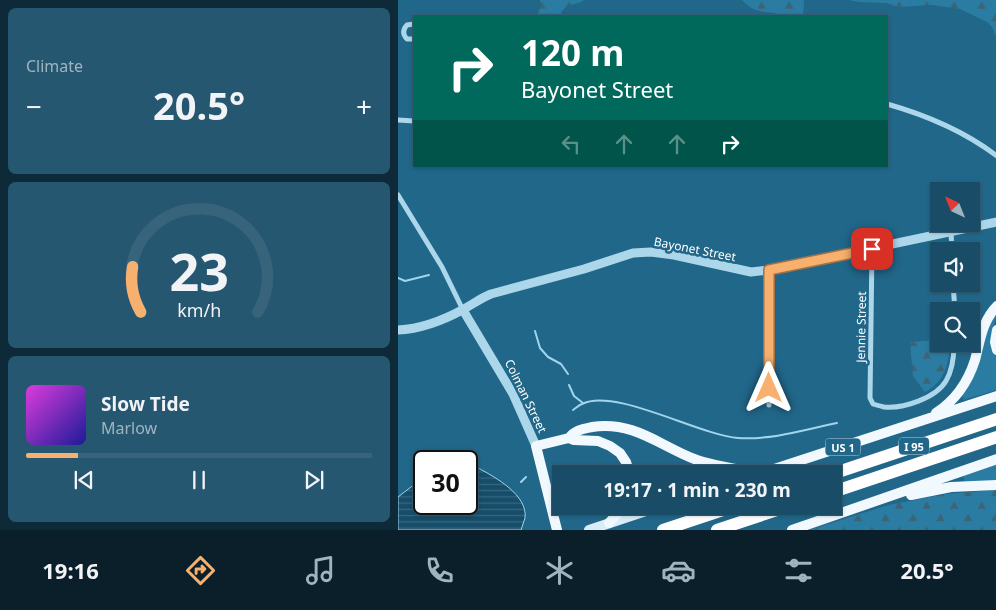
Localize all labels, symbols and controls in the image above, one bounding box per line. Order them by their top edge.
text: 120 m [521,29,624,76]
icon: right [438,35,503,100]
text: Climate [26,55,83,77]
text: Bayonet Street [521,74,673,104]
text: 20.5° [153,79,245,131]
text: − [26,87,42,125]
text: + [356,87,372,125]
icon: left [557,130,585,158]
icon: ahead [610,130,638,158]
icon: ahead [663,130,691,158]
icon: right [716,130,744,158]
north arrow [930,182,980,232]
map controls [930,182,980,352]
pin [851,228,893,270]
street label: Bayonet Street [653,233,738,265]
text: 23 [169,235,229,306]
icon: arrive [858,235,886,263]
button: sound [930,242,980,292]
street label: Jennie Street [852,291,870,364]
text: km/h [177,298,221,322]
button: search [930,302,980,352]
street label: Colman Street [501,356,551,436]
position arrow [742,361,794,413]
text: Slow Tide [101,391,190,417]
text: Marlow [101,417,157,439]
road number: US 1 [826,438,860,456]
road number: I 95 [899,438,929,454]
speed limit sign: 30 [413,450,478,515]
icon: previous [70,466,98,494]
icon: pause [185,466,213,494]
icon: next [300,466,328,494]
text: 19:17 · 1 min · 230 m [603,477,791,503]
icon: directions [183,553,218,588]
icon: music [303,553,338,588]
icon: phone [422,553,457,588]
icon: climate [542,553,577,588]
icon: car [661,553,696,588]
icon: filters [781,553,816,588]
text: 19:16 [42,555,99,585]
text: 20.5° [900,555,954,585]

